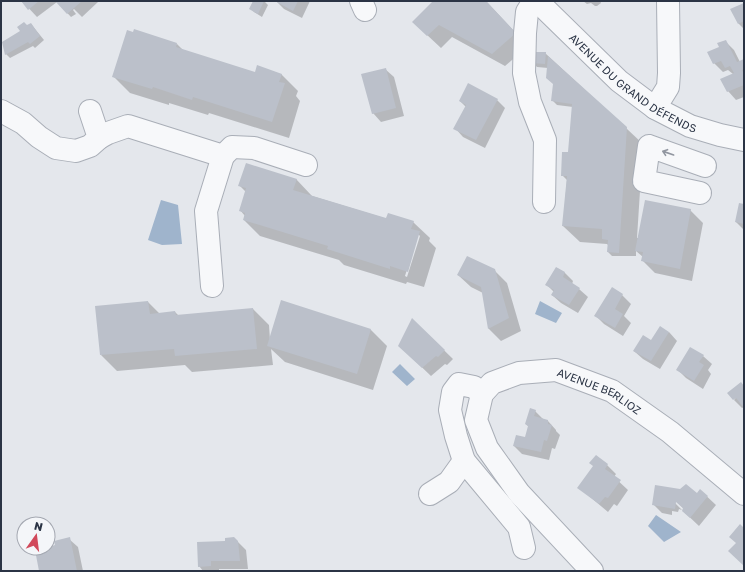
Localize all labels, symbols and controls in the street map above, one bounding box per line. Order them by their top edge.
street label: AVENUE DU GRAND DÉFENDS [567,30,698,134]
one-way arrow [662,149,675,156]
street label: AVENUE BERLIOZ [556,365,644,417]
north arrow [16,516,56,556]
text: N [33,518,44,533]

